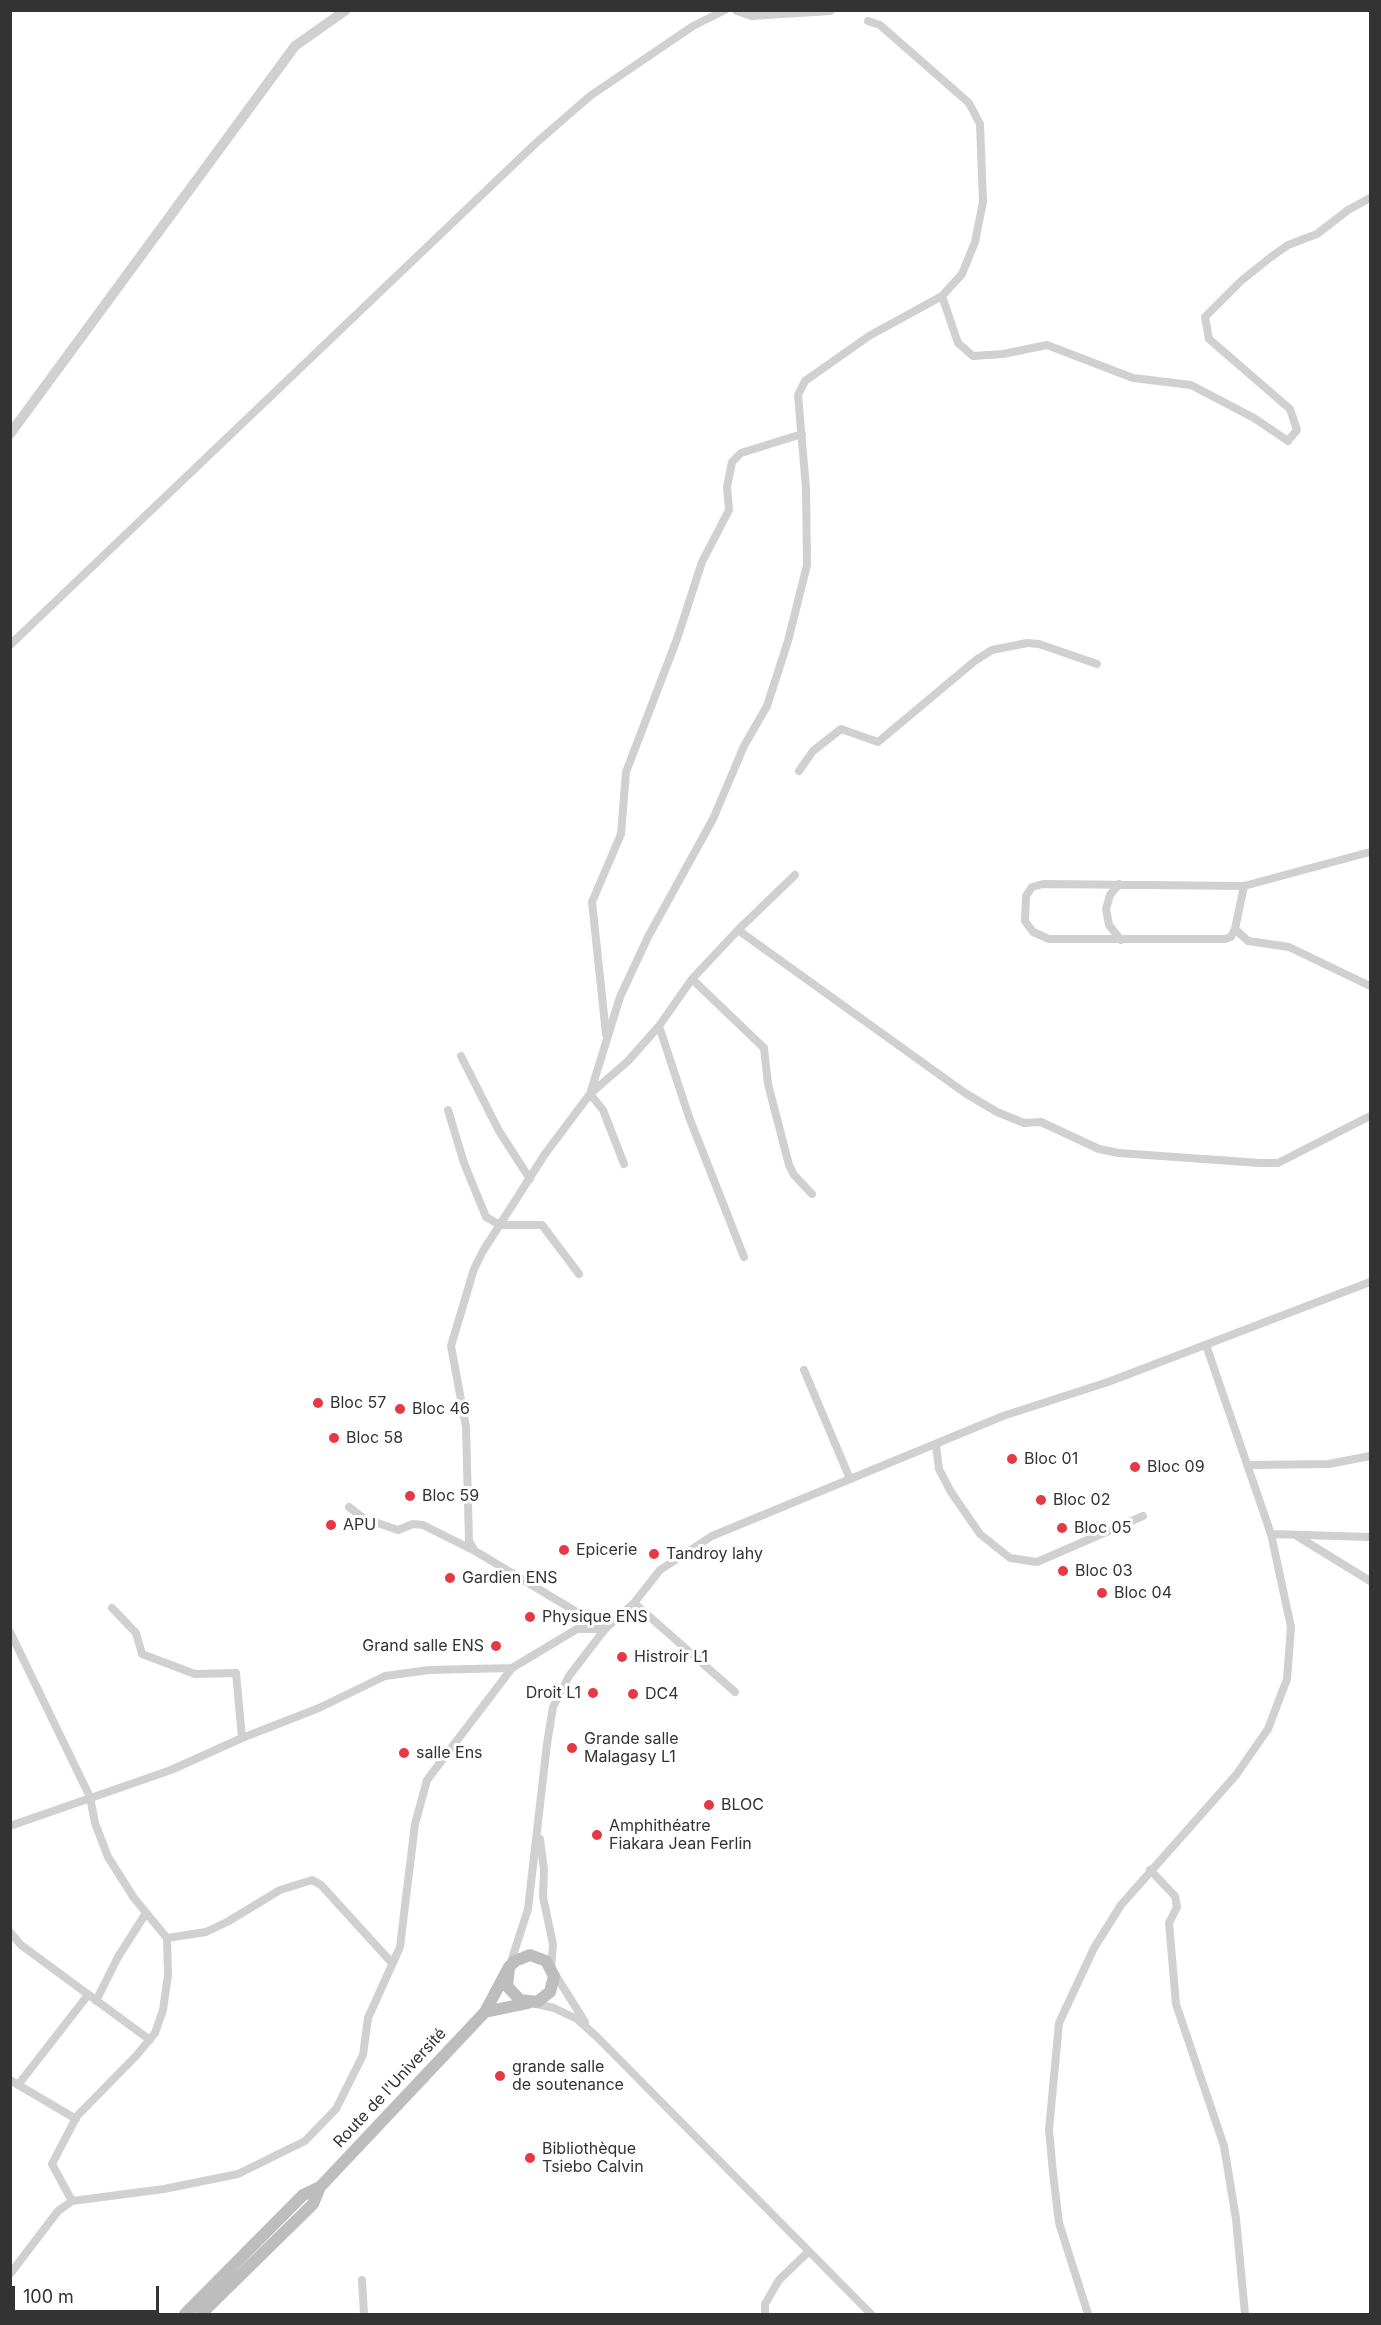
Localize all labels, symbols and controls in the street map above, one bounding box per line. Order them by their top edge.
place label: Bloc 57 [330,1393,386,1413]
marker: Bloc 57 [311,1396,325,1410]
place label: Bloc 46 [412,1399,470,1419]
marker: Bloc 46 [393,1402,407,1416]
place label: Bloc 58 [346,1428,403,1448]
marker: Bloc 58 [327,1431,341,1445]
place label: Bloc 01 [1024,1449,1078,1469]
marker: Bloc 01 [1005,1452,1019,1466]
place label: Bloc 09 [1147,1457,1205,1477]
marker: Bloc 09 [1128,1460,1142,1474]
place label: Bloc 59 [422,1486,479,1506]
marker: Bloc 59 [403,1489,417,1503]
place label: Bloc 02 [1053,1490,1110,1510]
marker: Bloc 02 [1034,1493,1048,1507]
place label: APU [343,1515,376,1535]
marker: APU [324,1518,338,1532]
place label: Bloc 05 [1074,1518,1131,1538]
marker: Bloc 05 [1055,1521,1069,1535]
place label: Epicerie [576,1540,637,1560]
marker: Epicerie [557,1543,571,1557]
place label: Tandroy lahy [666,1544,763,1564]
marker: Tandroy lahy [647,1547,661,1561]
place label: Bloc 03 [1075,1561,1133,1581]
marker: Bloc 03 [1056,1564,1070,1578]
place label: Gardien ENS [462,1568,558,1588]
marker: Gardien ENS [443,1571,457,1585]
place label: Bloc 04 [1114,1583,1172,1603]
marker: Bloc 04 [1095,1586,1109,1600]
place label: Physique ENS [542,1607,648,1627]
marker: Physique ENS [523,1610,537,1624]
place label: Grand salle ENS [362,1636,484,1656]
marker: Grand salle ENS [489,1639,503,1653]
place label: Histroir L1 [634,1647,708,1667]
marker: Histroir L1 [615,1650,629,1664]
place label: Droit L1 [526,1683,581,1703]
place label: DC4 [645,1684,679,1704]
marker: Droit L1 [586,1686,600,1700]
marker: DC4 [626,1687,640,1701]
place label: Grande salle Malagasy L1 [584,1729,679,1767]
marker: Grande salle Malagasy L1 [565,1741,579,1755]
place label: salle Ens [416,1743,483,1763]
marker: salle Ens [397,1746,411,1760]
place label: BLOC [721,1795,764,1815]
marker: BLOC [702,1798,716,1812]
place label: Amphithéatre Fiakara Jean Ferlin [609,1816,752,1854]
marker: Amphithéatre Fiakara Jean Ferlin [590,1828,604,1842]
street label: Route de l'Université [330,2024,450,2152]
place label: grande salle de soutenance [512,2057,624,2095]
marker: grande salle de soutenance [493,2069,507,2083]
place label: Bibliothèque Tsiebo Calvin [542,2139,644,2177]
marker: Bibliothèque Tsiebo Calvin [523,2151,537,2165]
scale bar [15,2274,162,2312]
text: 100 m [23,2286,74,2307]

